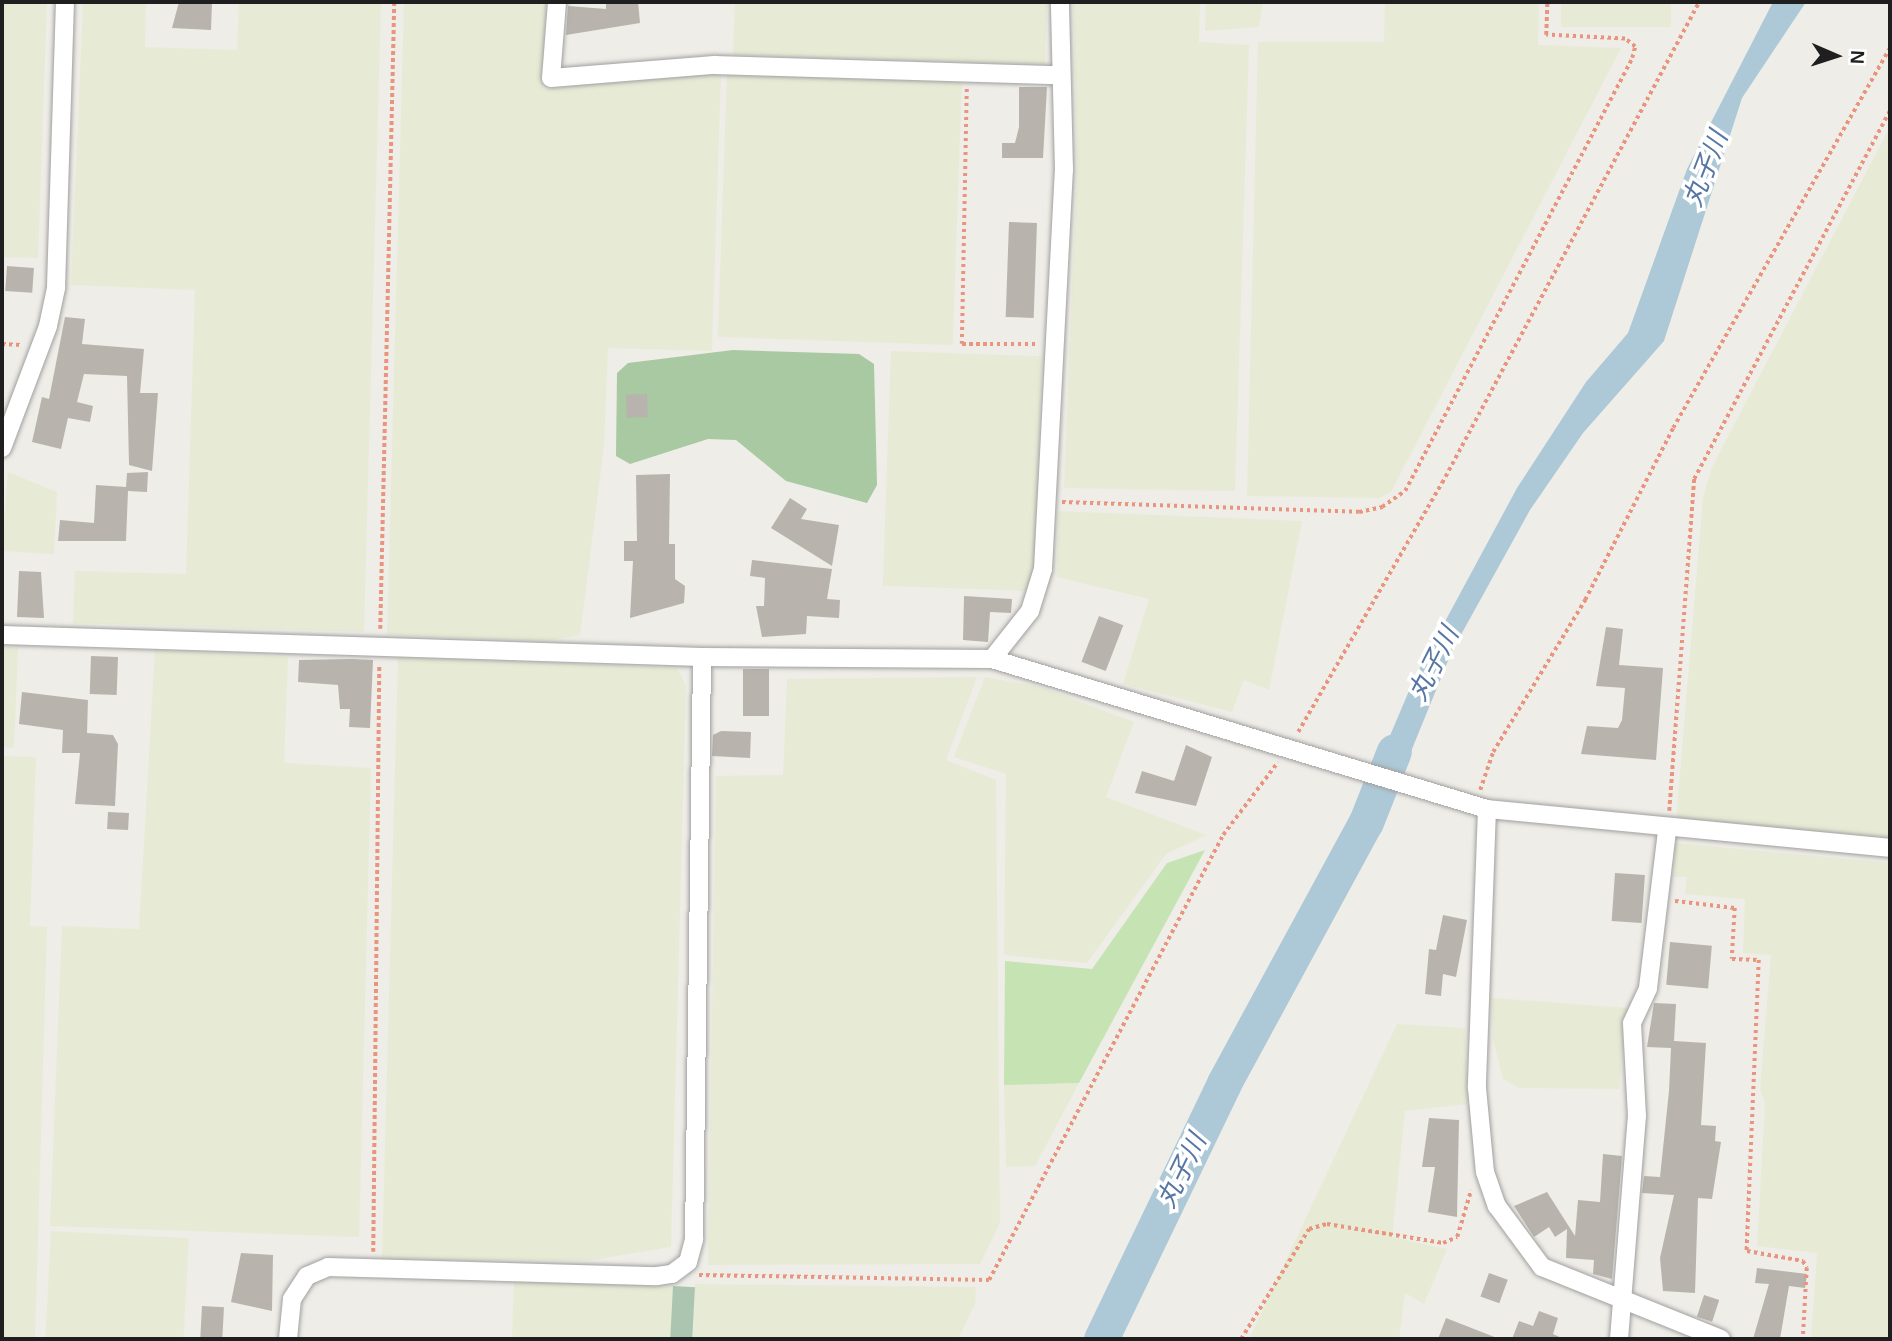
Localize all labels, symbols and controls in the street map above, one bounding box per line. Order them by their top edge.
north arrow [1801,21,1871,91]
text: N [1847,50,1868,65]
water label: 丸子川 [1677,127,1735,211]
water label: 丸子川 [1402,622,1466,706]
water label: 丸子川 [1151,1129,1213,1213]

